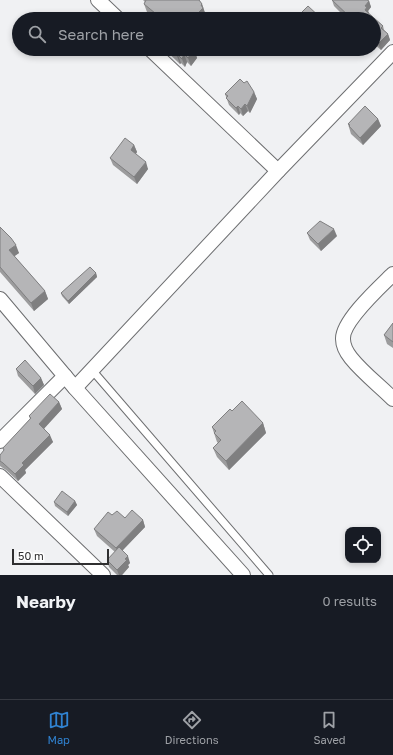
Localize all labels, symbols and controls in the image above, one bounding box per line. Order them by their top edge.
search box [12,12,381,56]
icon: search [26,23,48,45]
text: Search here [58,25,144,43]
map controls [345,527,381,563]
button: locate [345,527,381,563]
scale bar [12,547,109,566]
text: 50 m [18,549,44,562]
text: Nearby [16,591,76,612]
text: 0 results [322,593,377,609]
tab: Map [47,709,70,746]
tab: Directions [165,709,219,746]
tab: Saved [313,709,346,746]

